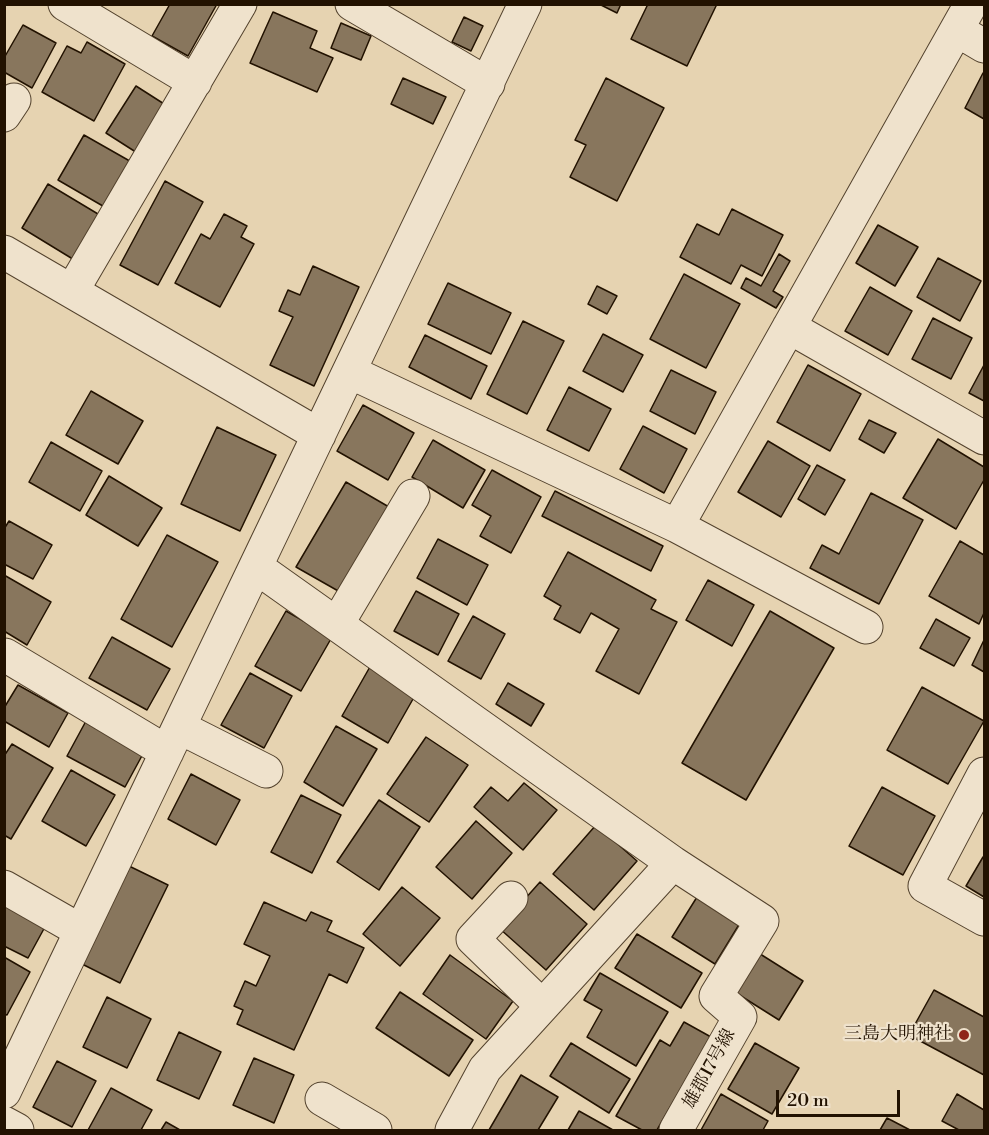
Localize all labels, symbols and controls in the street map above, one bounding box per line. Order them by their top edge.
place label: 三島大明神社 [844,1024,952,1046]
street label: 雄郡17号線 [679,1025,741,1113]
marker: 三島大明神社 [957,1028,971,1042]
scale bar [779,1078,904,1116]
text: 20 m [787,1089,829,1112]

